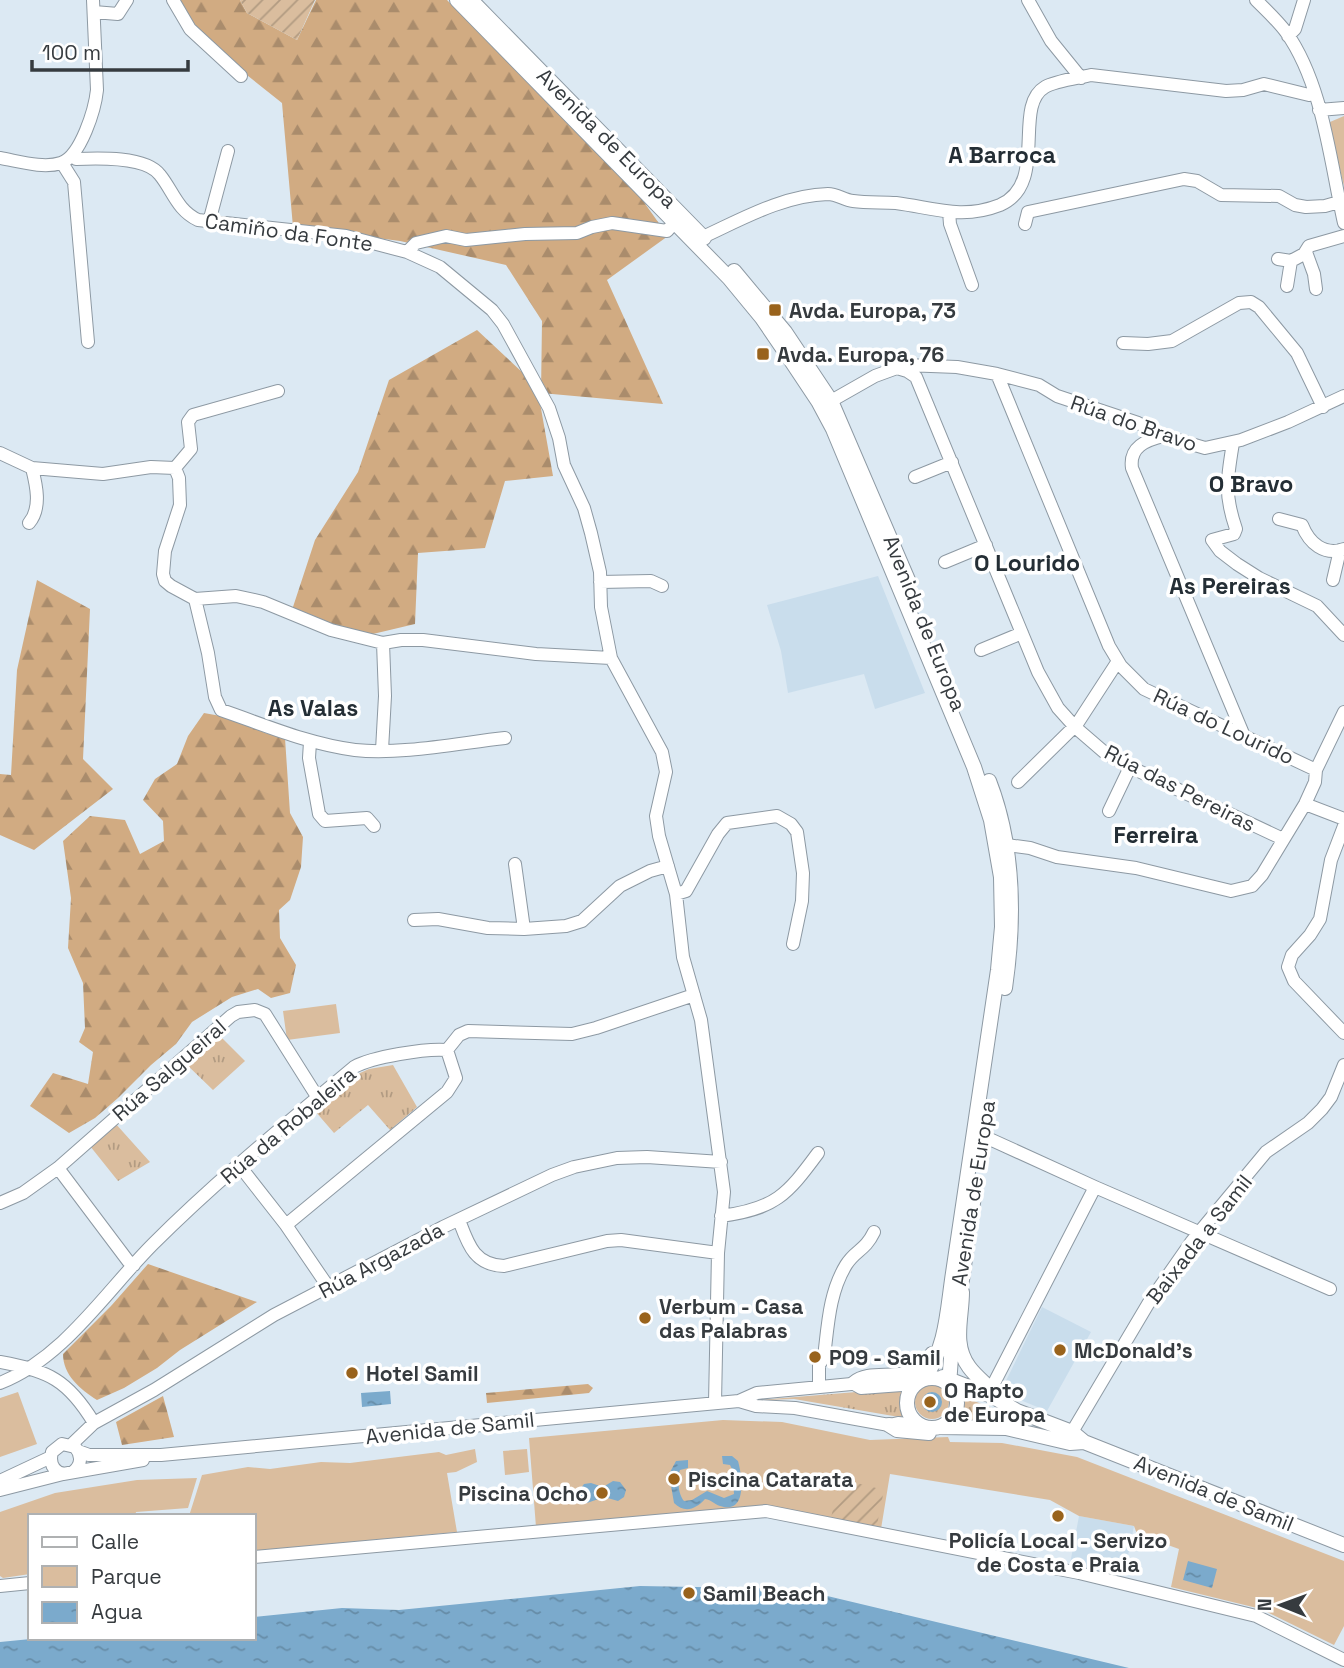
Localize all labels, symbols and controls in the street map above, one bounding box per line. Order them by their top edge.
scale bar [32,28,187,72]
text: 100 m [42,39,101,66]
street label: Avenida de Europa [531,62,683,214]
district label: A Barroca [948,140,1056,170]
street label: Camiño da Fonte [203,207,375,257]
place label: Avda. Europa, 73 [789,297,956,324]
marker: Avda. Europa, 73 [767,302,783,318]
place label: Avda. Europa, 76 [777,341,944,368]
marker: Avda. Europa, 76 [755,346,771,362]
street label: Rúa do Bravo [1067,389,1201,457]
district label: O Bravo [1209,469,1293,499]
street label: Avenida de Europa [877,531,973,715]
district label: O Lourido [974,548,1080,578]
district label: As Pereiras [1169,571,1291,601]
street label: Rúa do Lourido [1149,682,1299,770]
district label: As Valas [268,693,358,723]
street label: Rúa das Pereiras [1100,738,1260,838]
district label: Ferreira [1114,820,1198,850]
street label: Rúa Salgueiral [106,1013,232,1127]
street label: Rúa da Robaleira [215,1060,361,1190]
street label: Avenida de Europa [945,1098,1001,1288]
street label: Baixada a Samil [1140,1169,1258,1309]
street label: Rúa Argazada [314,1216,448,1304]
place label: Verbum - Casa das Palabras [659,1293,803,1344]
marker: Verbum - Casa das Palabras [637,1310,653,1326]
place label: McDonald's [1074,1337,1193,1364]
marker: McDonald's [1052,1342,1068,1358]
place label: P09 - Samil [829,1344,941,1371]
marker: P09 - Samil [807,1349,823,1365]
place label: Hotel Samil [366,1360,479,1387]
marker: Hotel Samil [344,1365,360,1381]
place label: O Rapto de Europa [944,1377,1046,1428]
marker: O Rapto de Europa [922,1394,938,1410]
street label: Avenida de Samil [364,1406,536,1450]
street label: Avenida de Samil [1130,1449,1298,1537]
place label: Piscina Catarata [688,1466,853,1493]
marker: Piscina Catarata [666,1471,682,1487]
place label: Piscina Ocho [458,1480,588,1507]
marker: Piscina Ocho [594,1485,610,1501]
marker: Policía Local - Servizo de Costa e Praia [1050,1508,1066,1524]
legend [28,1514,256,1640]
place label: Policía Local - Servizo de Costa e Praia [949,1527,1167,1578]
text: Calle [91,1528,139,1555]
text: Parque [91,1563,162,1590]
north arrow [1246,1570,1316,1640]
place label: Samil Beach [703,1580,826,1607]
marker: Samil Beach [681,1585,697,1601]
text: Agua [91,1598,143,1625]
text: N [1252,1598,1277,1611]

